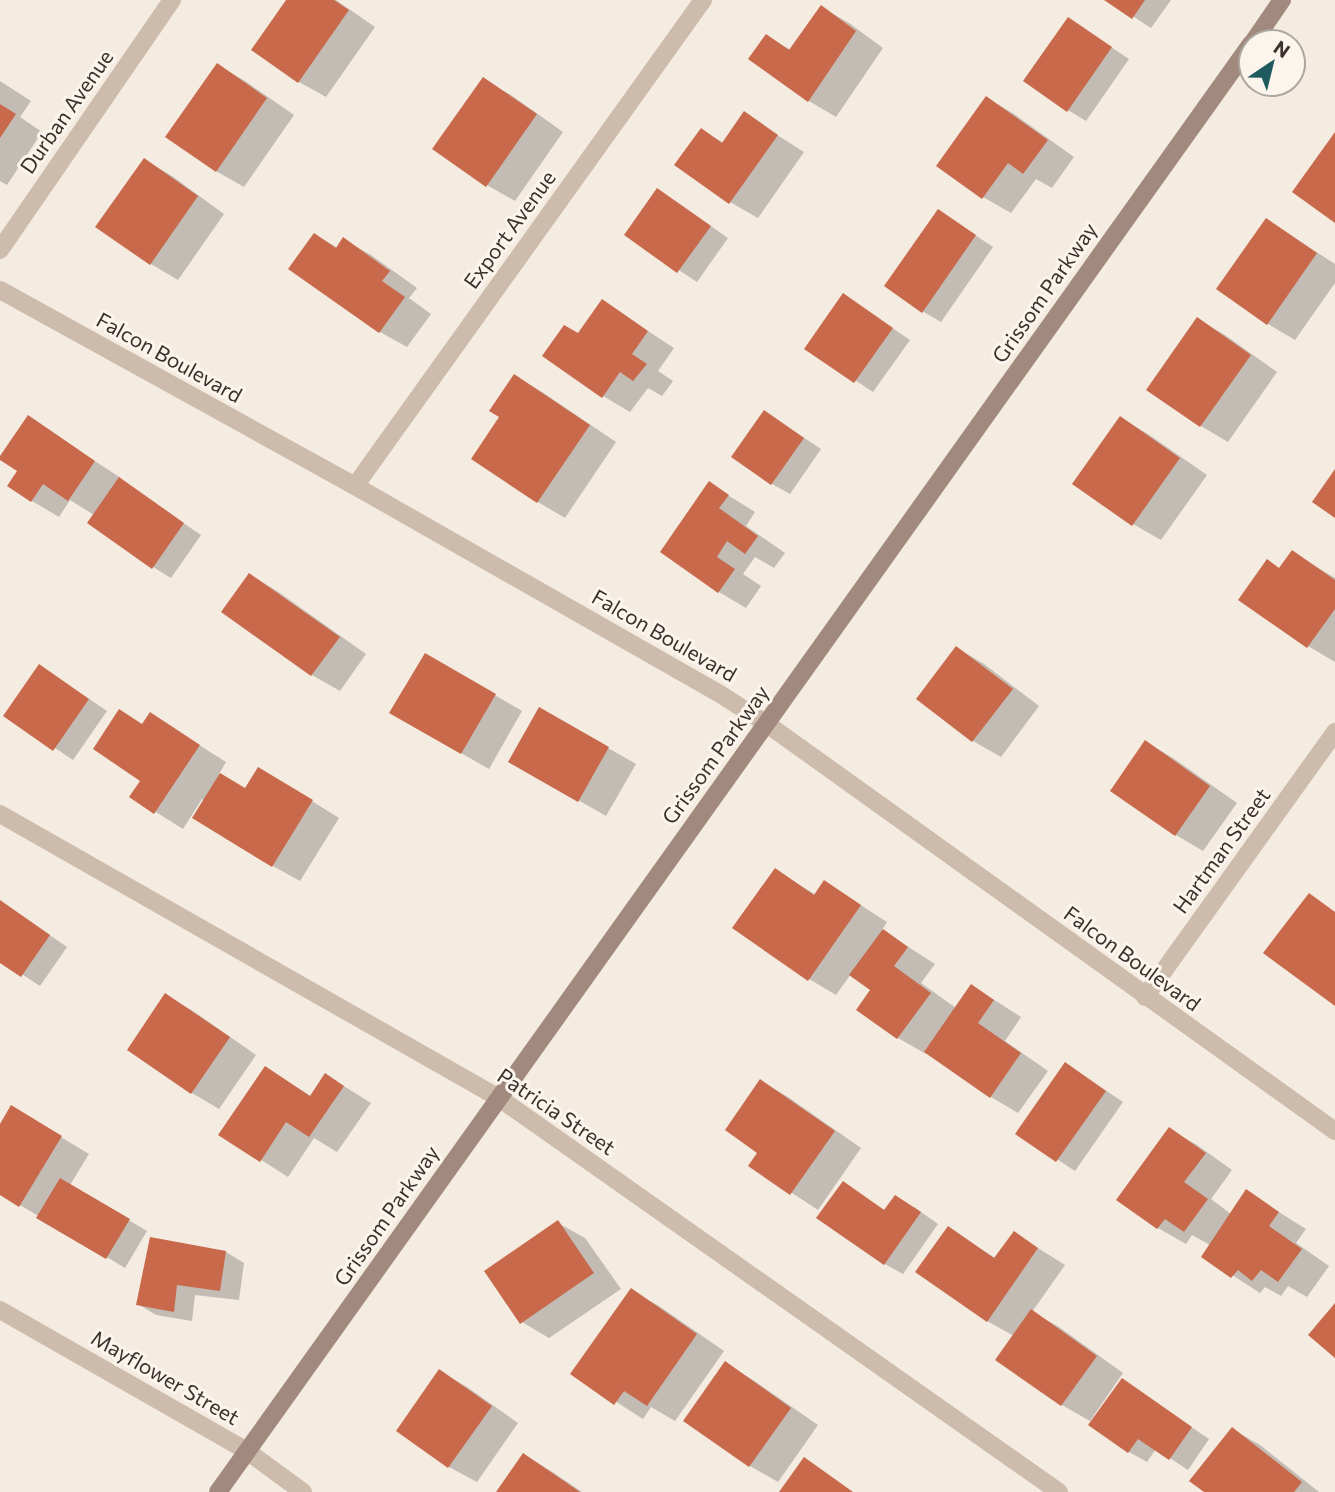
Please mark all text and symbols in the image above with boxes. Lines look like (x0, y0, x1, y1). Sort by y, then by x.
north arrow (1237, 28, 1307, 98)
text: N (1270, 35, 1294, 62)
street label: Durban Avenue (14, 45, 118, 178)
street label: Export Avenue (458, 165, 560, 293)
street label: Grissom Parkway (986, 217, 1101, 367)
street label: Falcon Boulevard (93, 306, 247, 407)
street label: Falcon Boulevard (588, 583, 741, 686)
street label: Grissom Parkway (656, 680, 774, 828)
street label: Hartman Street (1167, 783, 1275, 918)
street label: Falcon Boulevard (1060, 900, 1206, 1016)
street label: Patricia Street (493, 1062, 620, 1159)
street label: Grissom Parkway (328, 1140, 443, 1290)
street label: Mayflower Street (87, 1324, 244, 1429)

